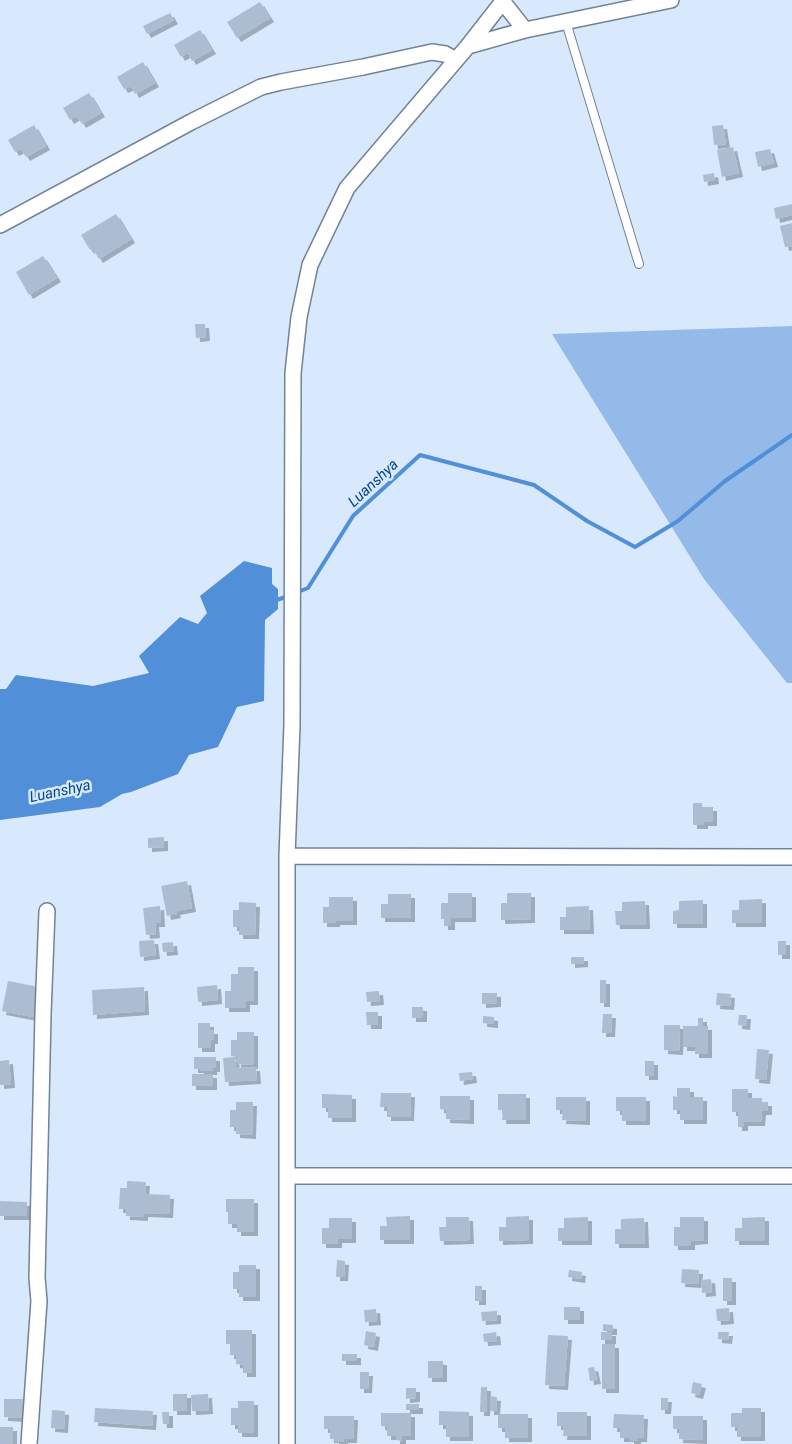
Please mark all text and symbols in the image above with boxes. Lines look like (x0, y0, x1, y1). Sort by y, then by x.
water label: Luanshya (344, 455, 402, 511)
water label: Luanshya (28, 776, 92, 806)

